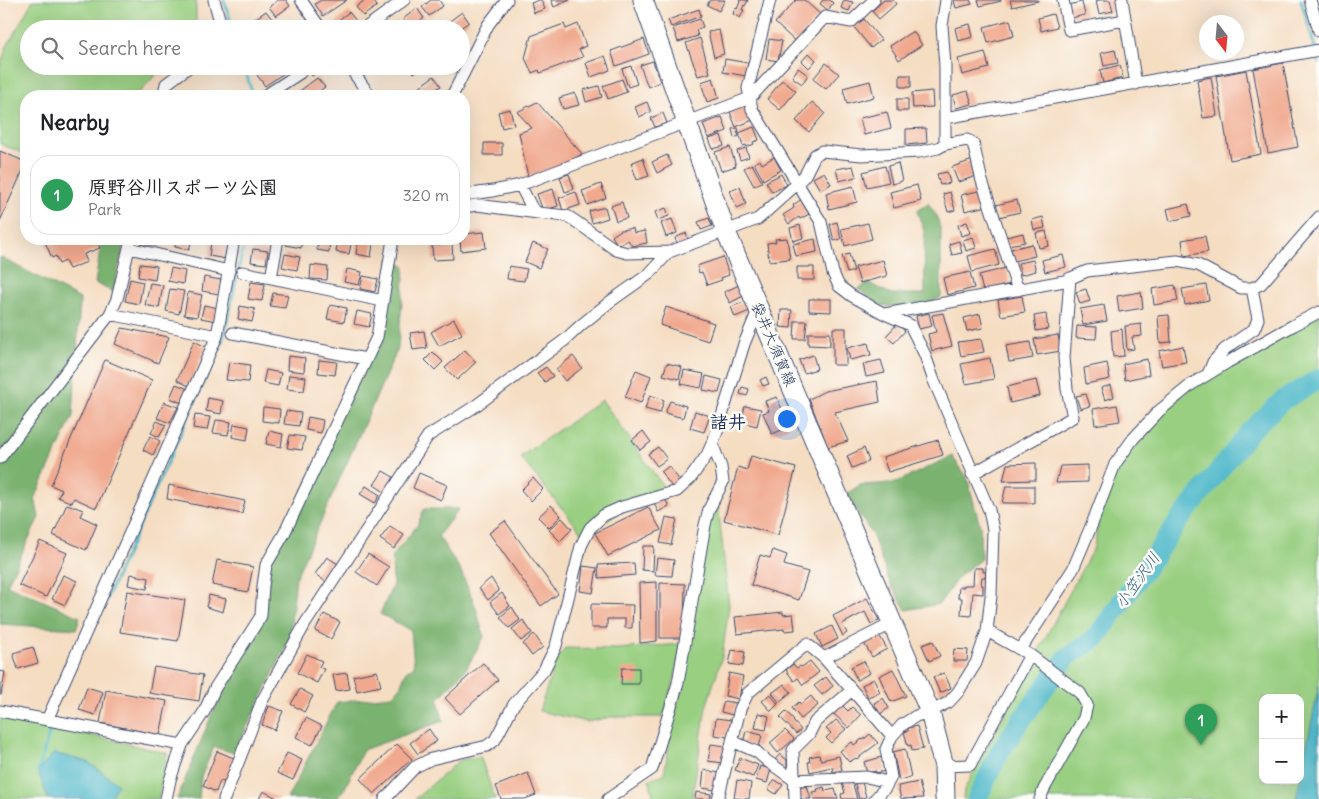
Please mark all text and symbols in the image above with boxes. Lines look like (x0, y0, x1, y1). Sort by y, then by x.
north arrow (1199, 15, 1244, 60)
search box (20, 20, 470, 75)
icon: search (38, 34, 66, 62)
text: Search here (78, 36, 181, 60)
text: Nearby (40, 109, 110, 136)
text: 原野谷川スポーツ公園 (88, 175, 278, 199)
text: 1 (54, 185, 60, 205)
text: 320 m (403, 185, 449, 205)
text: Park (88, 199, 121, 219)
street label: 袋井大須賀線 (748, 299, 800, 389)
your location (774, 406, 800, 432)
district label: 諸井 (710, 410, 746, 433)
water label: 小笠沢川 (1110, 548, 1164, 612)
map controls (1259, 694, 1304, 784)
button: + (1259, 694, 1304, 739)
pin: 1 (1185, 704, 1217, 745)
button: − (1259, 739, 1304, 784)

